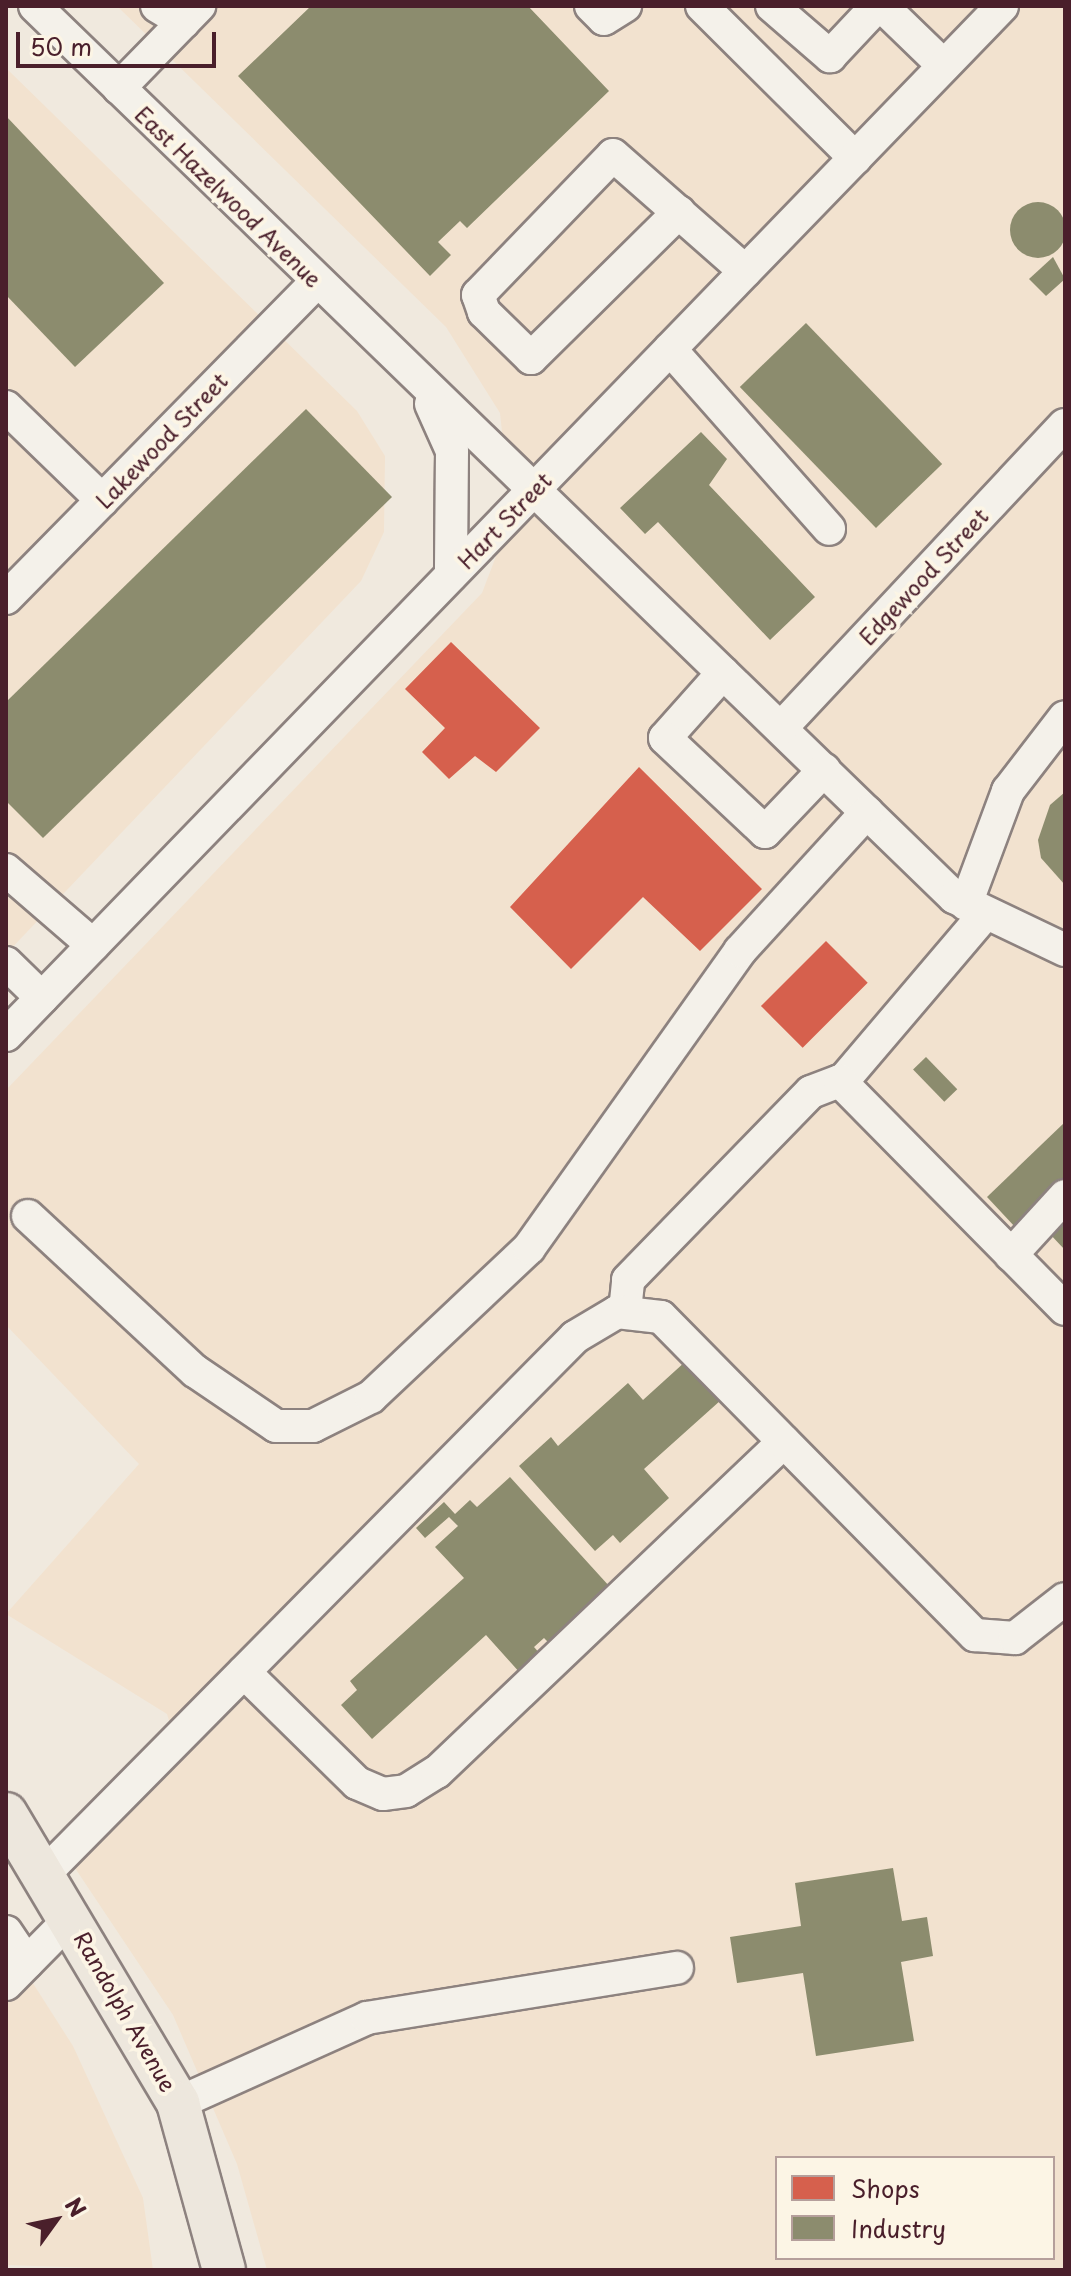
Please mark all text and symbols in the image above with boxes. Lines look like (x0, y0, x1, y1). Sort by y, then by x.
scale bar (20, 16, 220, 66)
text: 50 m (30, 28, 92, 64)
street label: East Hazelwood Avenue (130, 100, 328, 292)
street label: Lakewood Street (90, 367, 232, 513)
street label: Hart Street (452, 467, 556, 573)
street label: Edgewood Street (853, 502, 993, 650)
street label: Randolph Avenue (69, 1926, 183, 2096)
legend (775, 2156, 1055, 2260)
text: Shops (851, 2170, 920, 2206)
north arrow (16, 2180, 96, 2260)
text: N (58, 2190, 95, 2223)
text: Industry (851, 2210, 946, 2246)

